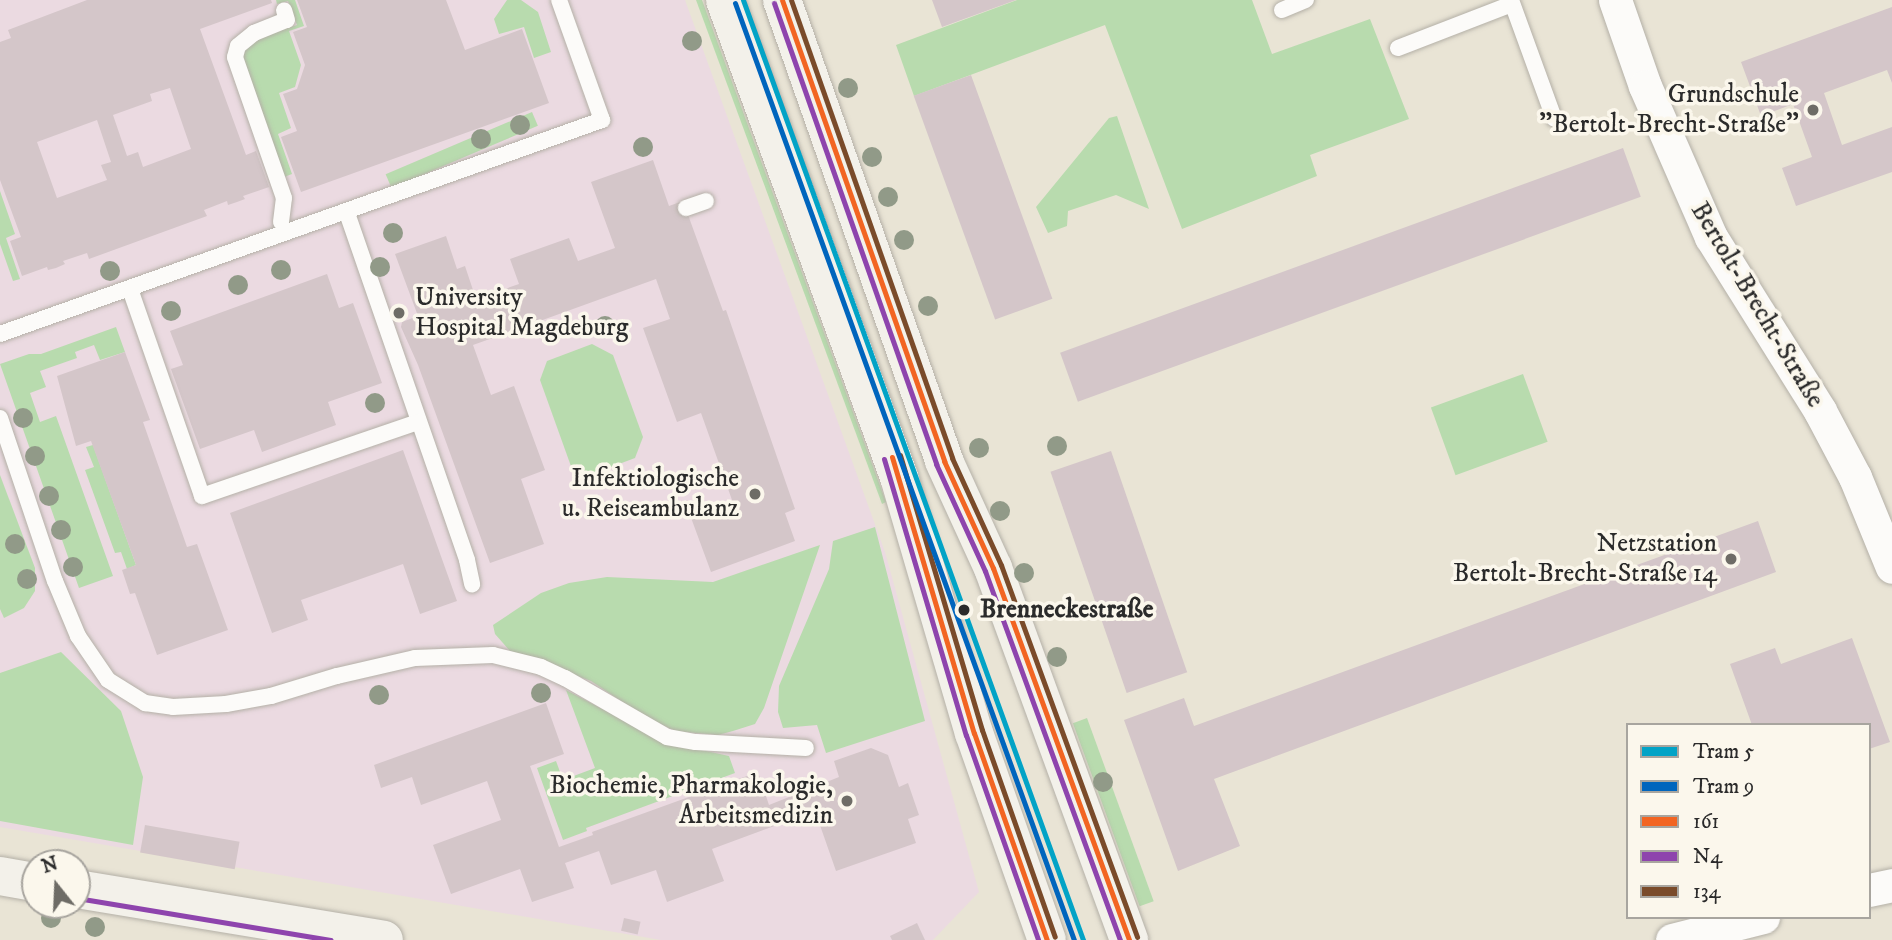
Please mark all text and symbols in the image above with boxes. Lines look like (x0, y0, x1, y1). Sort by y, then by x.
place label: Grundschule "Bertolt-Brecht-Straße" (1539, 79, 1799, 140)
marker: Grundschule "Bertolt-Brecht-Straße" (1805, 102, 1821, 118)
street label: Bertolt-Brecht-Straße (1683, 197, 1831, 413)
place label: University Hospital Magdeburg (415, 282, 628, 344)
marker: University Hospital Magdeburg (389, 303, 409, 323)
place label: Infektiologische u. Reiseambulanz (562, 463, 739, 524)
marker: Infektiologische u. Reiseambulanz (745, 484, 765, 504)
place label: Netzstation Bertolt-Brecht-Straße 14 (1453, 528, 1717, 590)
marker: Netzstation Bertolt-Brecht-Straße 14 (1723, 551, 1739, 567)
place label: Brenneckestraße (980, 594, 1153, 626)
marker: Brenneckestraße (954, 600, 974, 620)
legend (1626, 723, 1871, 919)
text: Tram 5 (1693, 739, 1754, 765)
place label: Biochemie, Pharmakologie, Arbeitsmedizin (550, 770, 833, 832)
text: Tram 9 (1693, 774, 1754, 800)
marker: Biochemie, Pharmakologie, Arbeitsmedizin (839, 793, 855, 809)
text: 161 (1693, 809, 1719, 835)
text: N4 (1693, 844, 1722, 870)
north arrow (21, 849, 91, 919)
text: N (39, 852, 61, 879)
text: 134 (1693, 879, 1721, 905)

